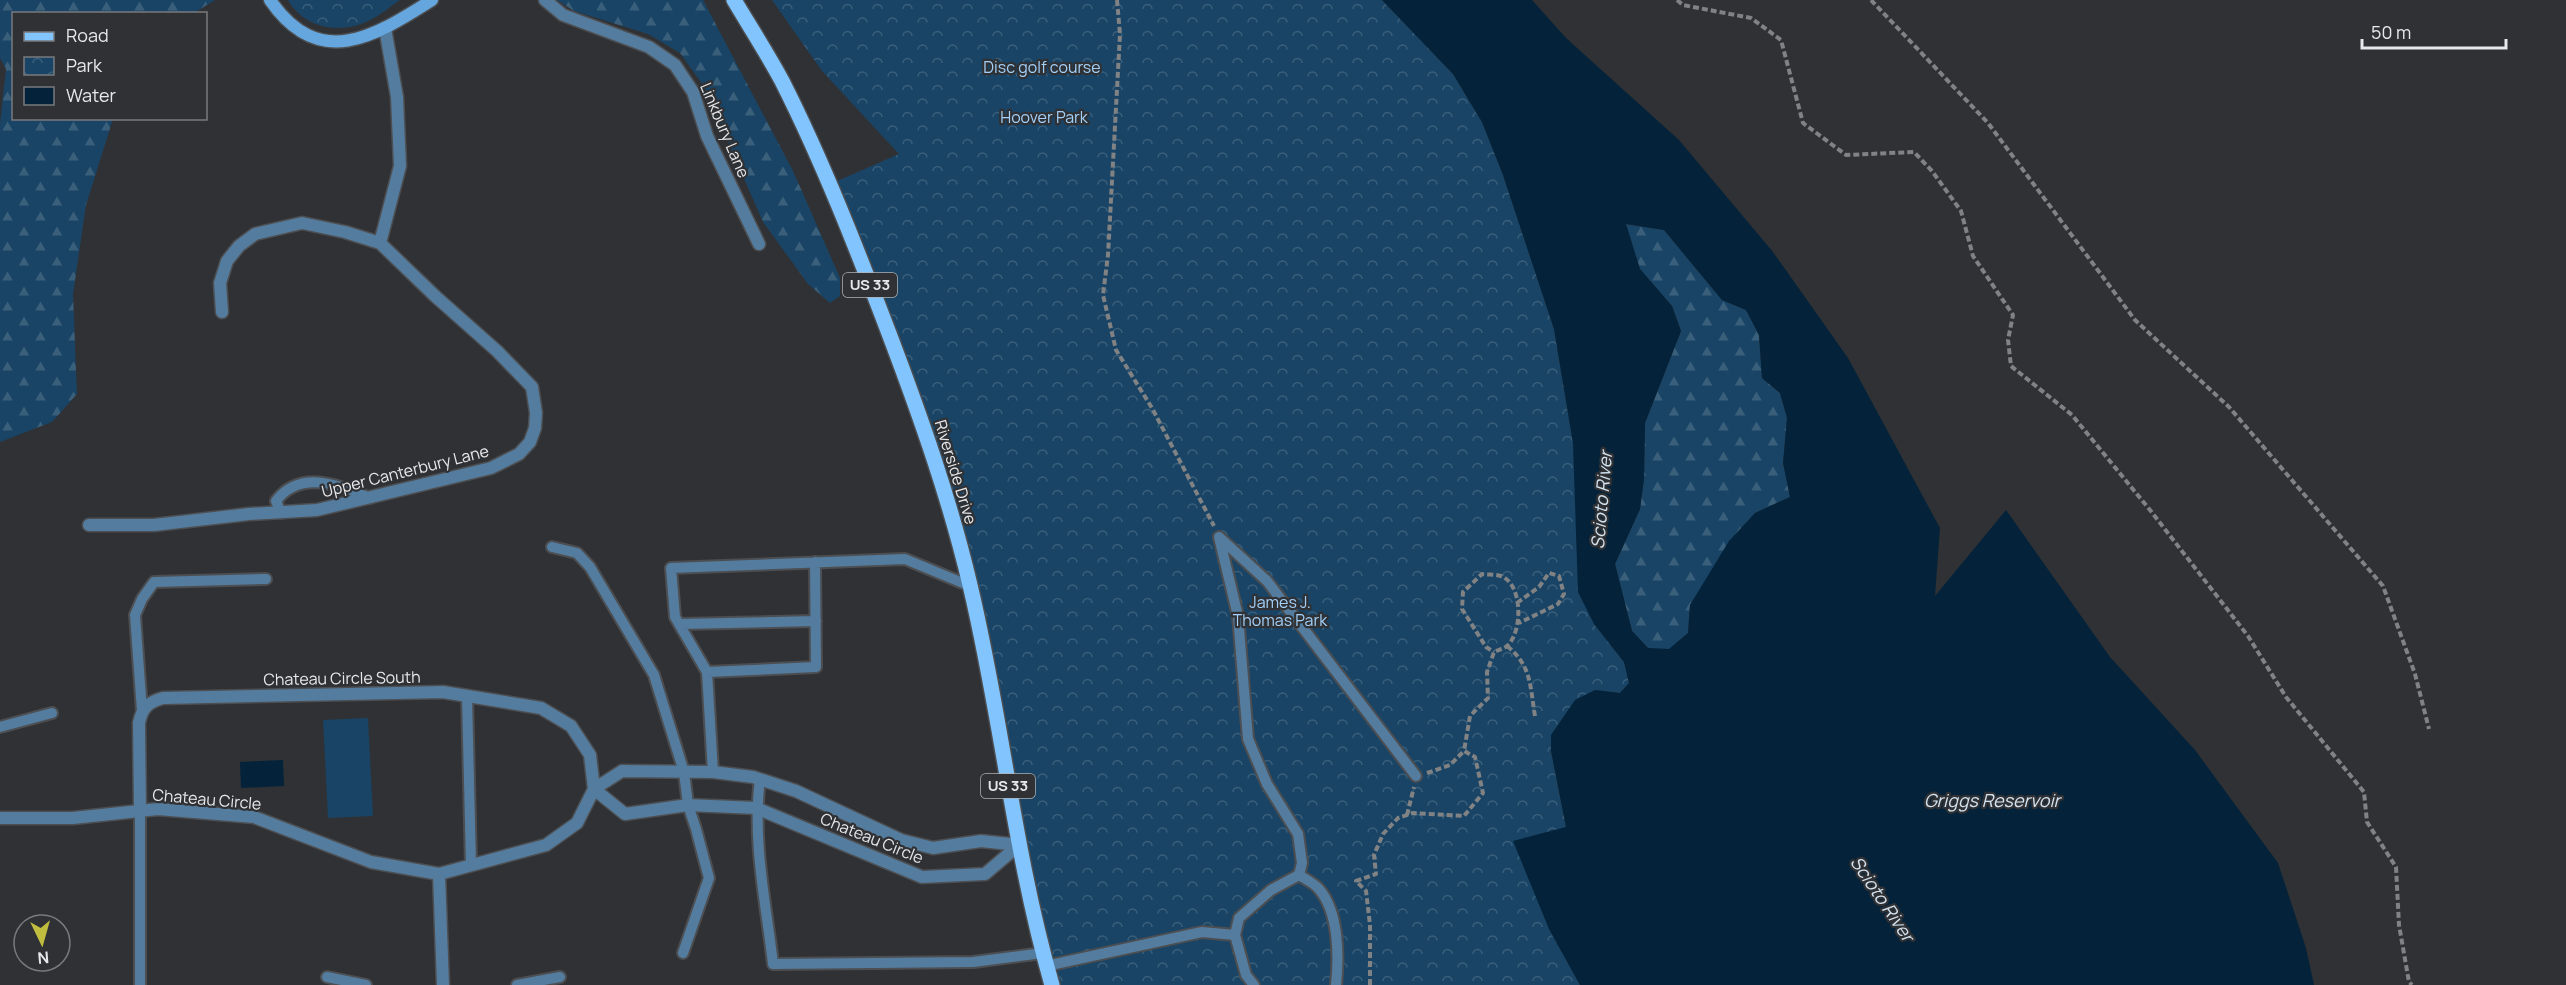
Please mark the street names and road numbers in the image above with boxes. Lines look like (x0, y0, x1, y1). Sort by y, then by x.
street label: Linkbury Lane (695, 79, 755, 181)
road number: US 33 (843, 273, 897, 297)
street label: Riverside Drive (930, 417, 982, 527)
street label: Upper Canterbury Lane (319, 440, 491, 502)
street label: Chateau Circle South (263, 666, 421, 690)
road number: US 33 (981, 774, 1035, 798)
street label: Chateau Circle (152, 783, 262, 815)
street label: Chateau Circle (817, 807, 927, 869)

